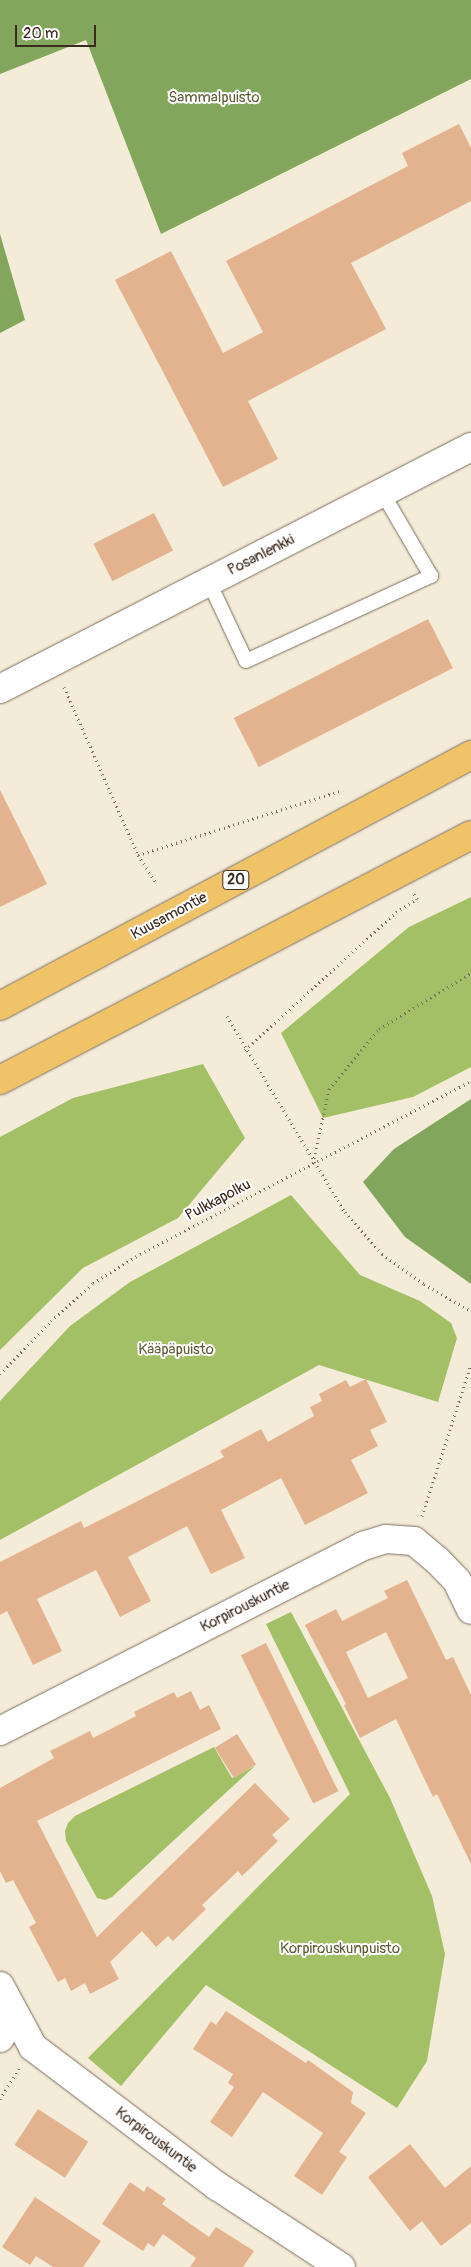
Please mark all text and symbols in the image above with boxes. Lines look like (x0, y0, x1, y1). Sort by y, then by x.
scale bar (18, 15, 99, 47)
text: 20 m (23, 24, 58, 43)
park label: Sammalpuisto (168, 89, 260, 107)
street label: Posanlenkki (225, 531, 297, 579)
road number: 20 (222, 868, 250, 892)
street label: Kuusamontie (128, 888, 210, 944)
street label: Pulkkapolku (182, 1175, 254, 1225)
park label: Kääpäpuisto (138, 1341, 214, 1359)
street label: Korpirouskuntie (197, 1576, 293, 1636)
park label: Korpirouskunpuisto (280, 1940, 400, 1958)
street label: Korpirouskuntie (112, 2103, 200, 2177)

